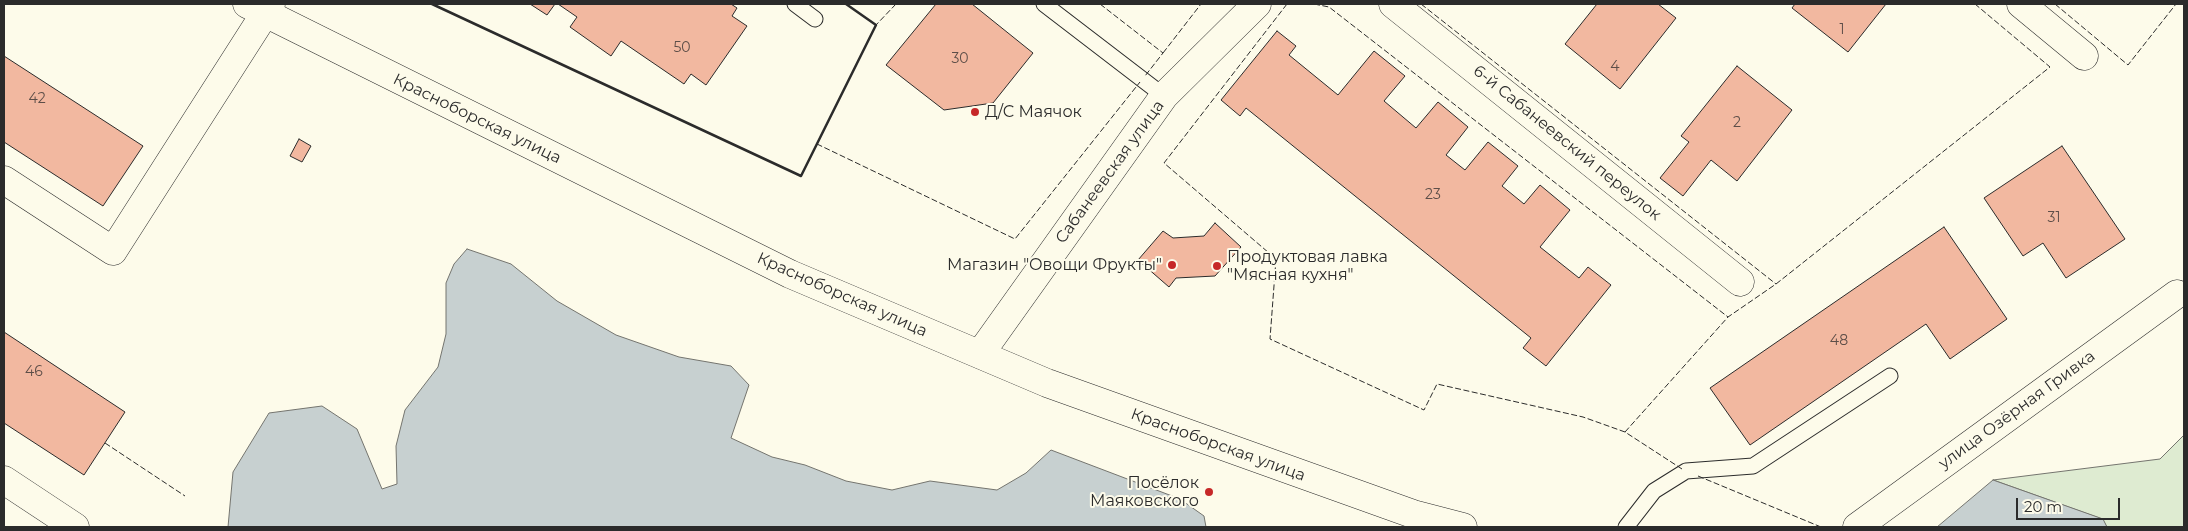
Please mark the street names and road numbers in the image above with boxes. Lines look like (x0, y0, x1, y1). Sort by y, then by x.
street label: 6-й Сабанеевский переулок (1469, 61, 1665, 225)
street label: Красноборская улица (390, 70, 564, 168)
street label: Сабанеевская улица (1052, 97, 1168, 247)
street label: Красноборская улица (754, 249, 930, 341)
street label: улица Озёрная Гривка (1935, 347, 2099, 473)
street label: Красноборская улица (1128, 404, 1308, 486)

